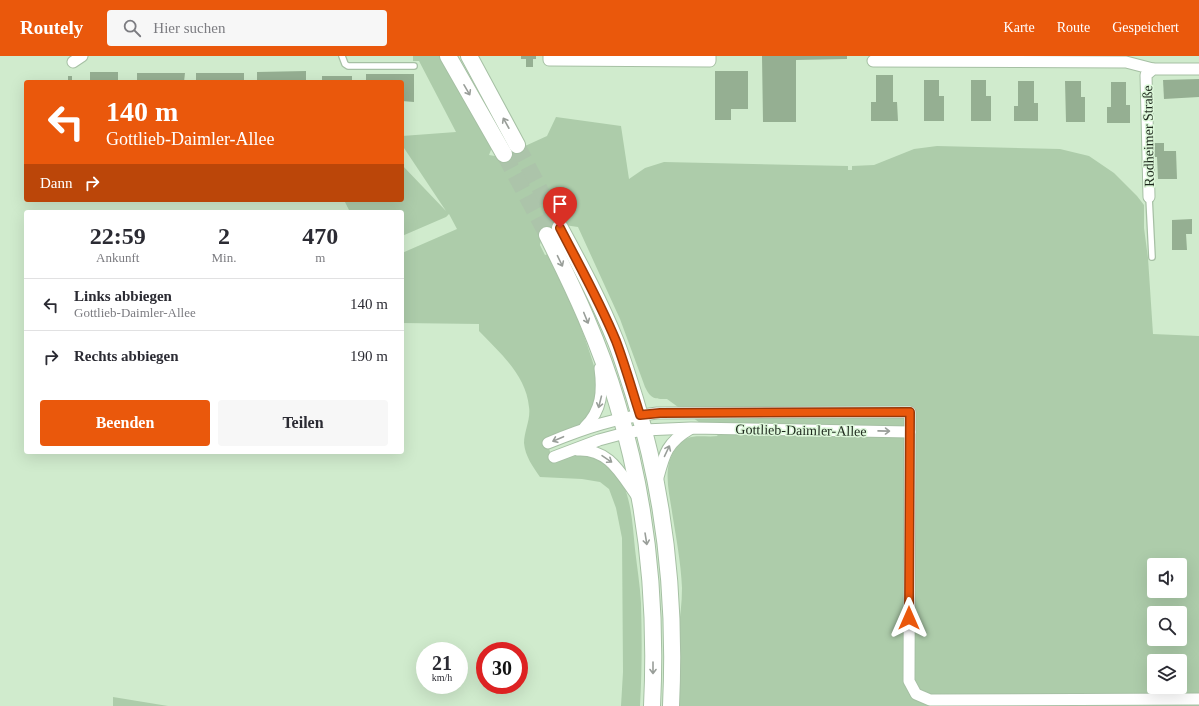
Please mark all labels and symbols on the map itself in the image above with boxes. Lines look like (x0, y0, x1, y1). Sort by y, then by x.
one-way arrow (464, 84, 472, 96)
street label: Rodheimer Straße (1140, 85, 1157, 187)
one-way arrow (501, 117, 509, 129)
pin (543, 187, 577, 228)
one-way arrow (557, 255, 564, 267)
one-way arrow (583, 312, 591, 324)
one-way arrow (595, 395, 603, 408)
street label: Gottlieb-Daimler-Allee (735, 422, 867, 439)
one-way arrow (877, 427, 890, 435)
one-way arrow (553, 436, 565, 443)
one-way arrow (664, 446, 671, 458)
one-way arrow (602, 455, 613, 463)
one-way arrow (642, 532, 650, 545)
position arrow (888, 597, 930, 639)
speed limit sign: 30 (476, 642, 528, 694)
one-way arrow (649, 661, 657, 674)

